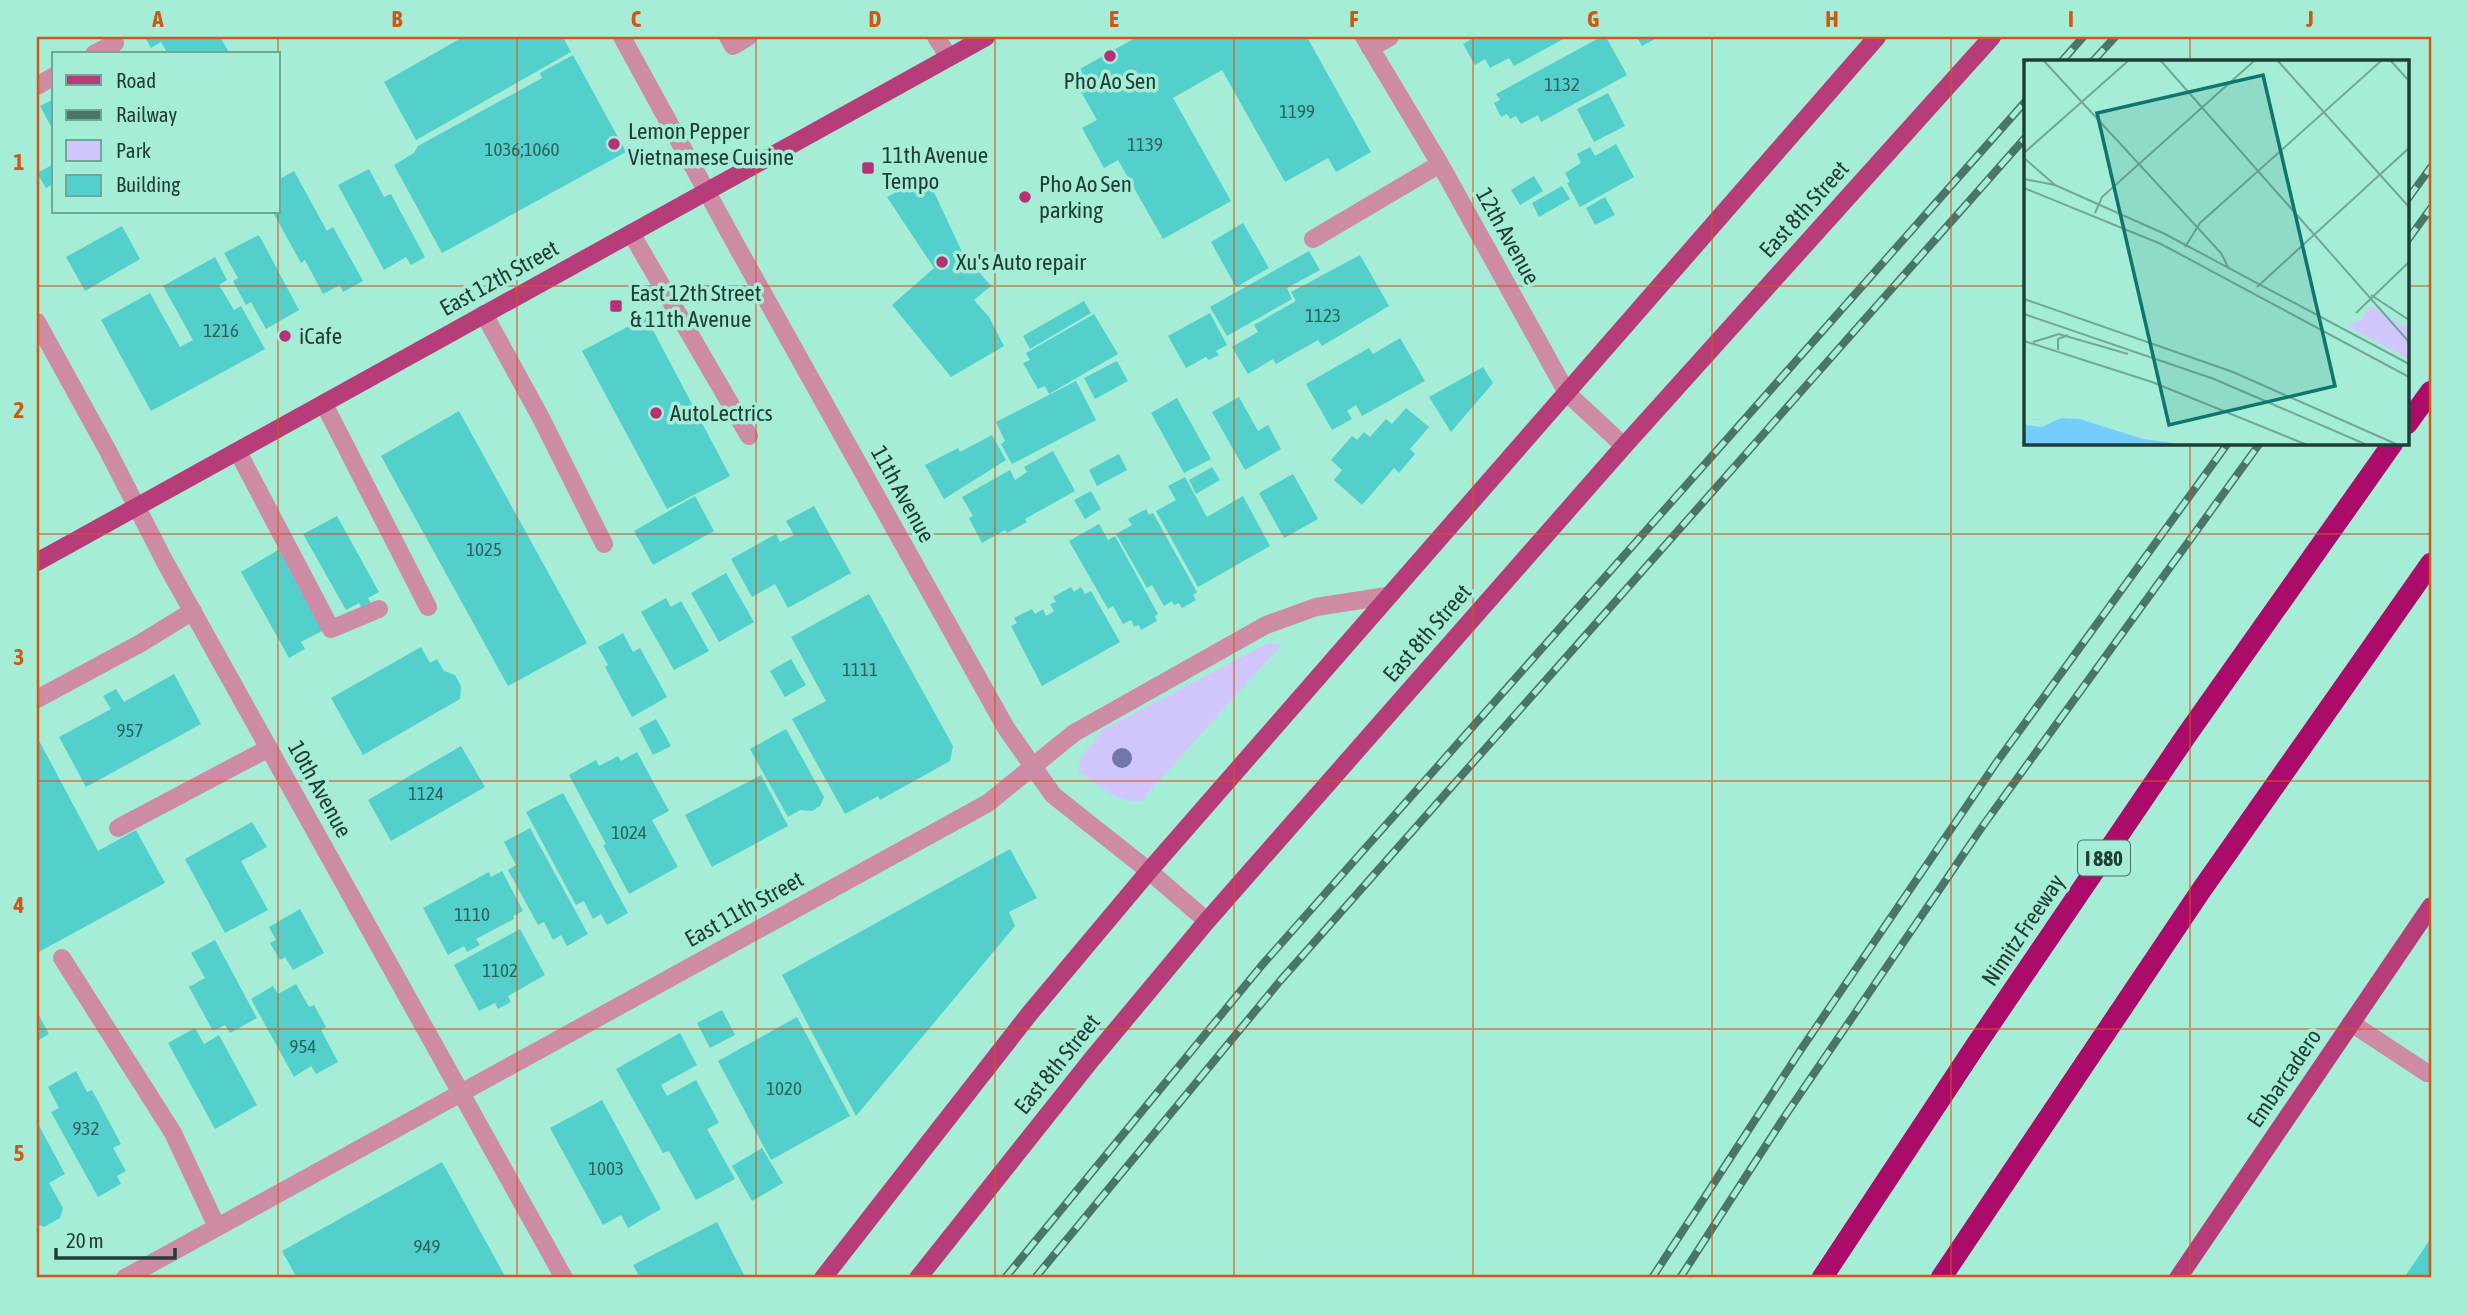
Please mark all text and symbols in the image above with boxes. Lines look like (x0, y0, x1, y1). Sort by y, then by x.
text: A (151, 6, 164, 32)
text: B (392, 6, 403, 32)
text: C (631, 6, 642, 32)
text: D (869, 6, 882, 32)
text: E (1109, 6, 1119, 32)
text: F (1349, 6, 1359, 32)
text: G (1587, 6, 1599, 32)
text: H (1825, 6, 1839, 32)
text: I (2068, 6, 2074, 32)
text: J (2305, 6, 2314, 32)
marker: Pho Ao Sen (1102, 48, 1118, 64)
legend (52, 52, 280, 214)
inset map (2024, 60, 2408, 444)
text: Road (116, 68, 156, 92)
place label: Pho Ao Sen (1064, 68, 1156, 94)
house number: 1132 (1544, 73, 1580, 95)
house number: 1199 (1279, 100, 1315, 122)
text: Railway (116, 102, 178, 126)
place label: Lemon Pepper Vietnamese Cuisine (628, 118, 794, 170)
house number: 1139 (1127, 133, 1163, 155)
marker: Lemon Pepper Vietnamese Cuisine (606, 136, 622, 152)
text: Park (116, 138, 151, 162)
house number: 1036;1060 (485, 138, 559, 160)
place label: 11th Avenue Tempo (882, 142, 988, 194)
text: 1 (14, 149, 25, 175)
street label: East 8th Street (1754, 155, 1854, 263)
marker: 11th Avenue Tempo (860, 160, 876, 176)
place label: Pho Ao Sen parking (1039, 171, 1132, 223)
text: Building (116, 172, 180, 196)
street label: 12th Avenue (1471, 183, 1545, 289)
marker: Pho Ao Sen parking (1017, 189, 1033, 205)
street label: East 12th Street (435, 235, 563, 321)
place label: Xu's Auto repair (956, 249, 1087, 275)
marker: Xu's Auto repair (934, 254, 950, 270)
place label: East 12th Street & 11th Avenue (630, 280, 761, 332)
marker: East 12th Street & 11th Avenue (608, 298, 624, 314)
house number: 1123 (1305, 304, 1341, 326)
house number: 1216 (203, 319, 239, 341)
place label: iCafe (299, 323, 342, 349)
marker: iCafe (277, 328, 293, 344)
text: 2 (14, 397, 24, 423)
place label: AutoLectrics (670, 400, 773, 426)
marker: AutoLectrics (648, 405, 664, 421)
street label: 11th Avenue (866, 441, 940, 547)
house number: 1025 (466, 538, 502, 560)
street label: East 8th Street (1378, 579, 1476, 687)
text: 3 (14, 644, 24, 670)
house number: 1111 (842, 658, 878, 680)
house number: 957 (117, 719, 143, 741)
street label: 10th Avenue (283, 736, 357, 842)
house number: 1124 (408, 782, 444, 804)
house number: 1024 (611, 821, 647, 843)
road number: I 880 (2078, 840, 2130, 876)
street label: East 11th Street (680, 866, 808, 952)
street label: Nimitz Freeway (1976, 869, 2070, 991)
text: 4 (13, 892, 25, 918)
house number: 1110 (454, 903, 490, 925)
house number: 1102 (482, 959, 518, 981)
street label: East 8th Street (1009, 1009, 1105, 1119)
street label: Embarcadero (2242, 1024, 2326, 1132)
house number: 954 (290, 1035, 316, 1057)
house number: 1020 (766, 1077, 802, 1099)
house number: 932 (73, 1117, 99, 1139)
text: 5 (14, 1140, 25, 1166)
house number: 1003 (588, 1157, 624, 1179)
scale bar (56, 1217, 175, 1261)
text: 20 m (66, 1228, 104, 1252)
house number: 949 (414, 1235, 440, 1257)

